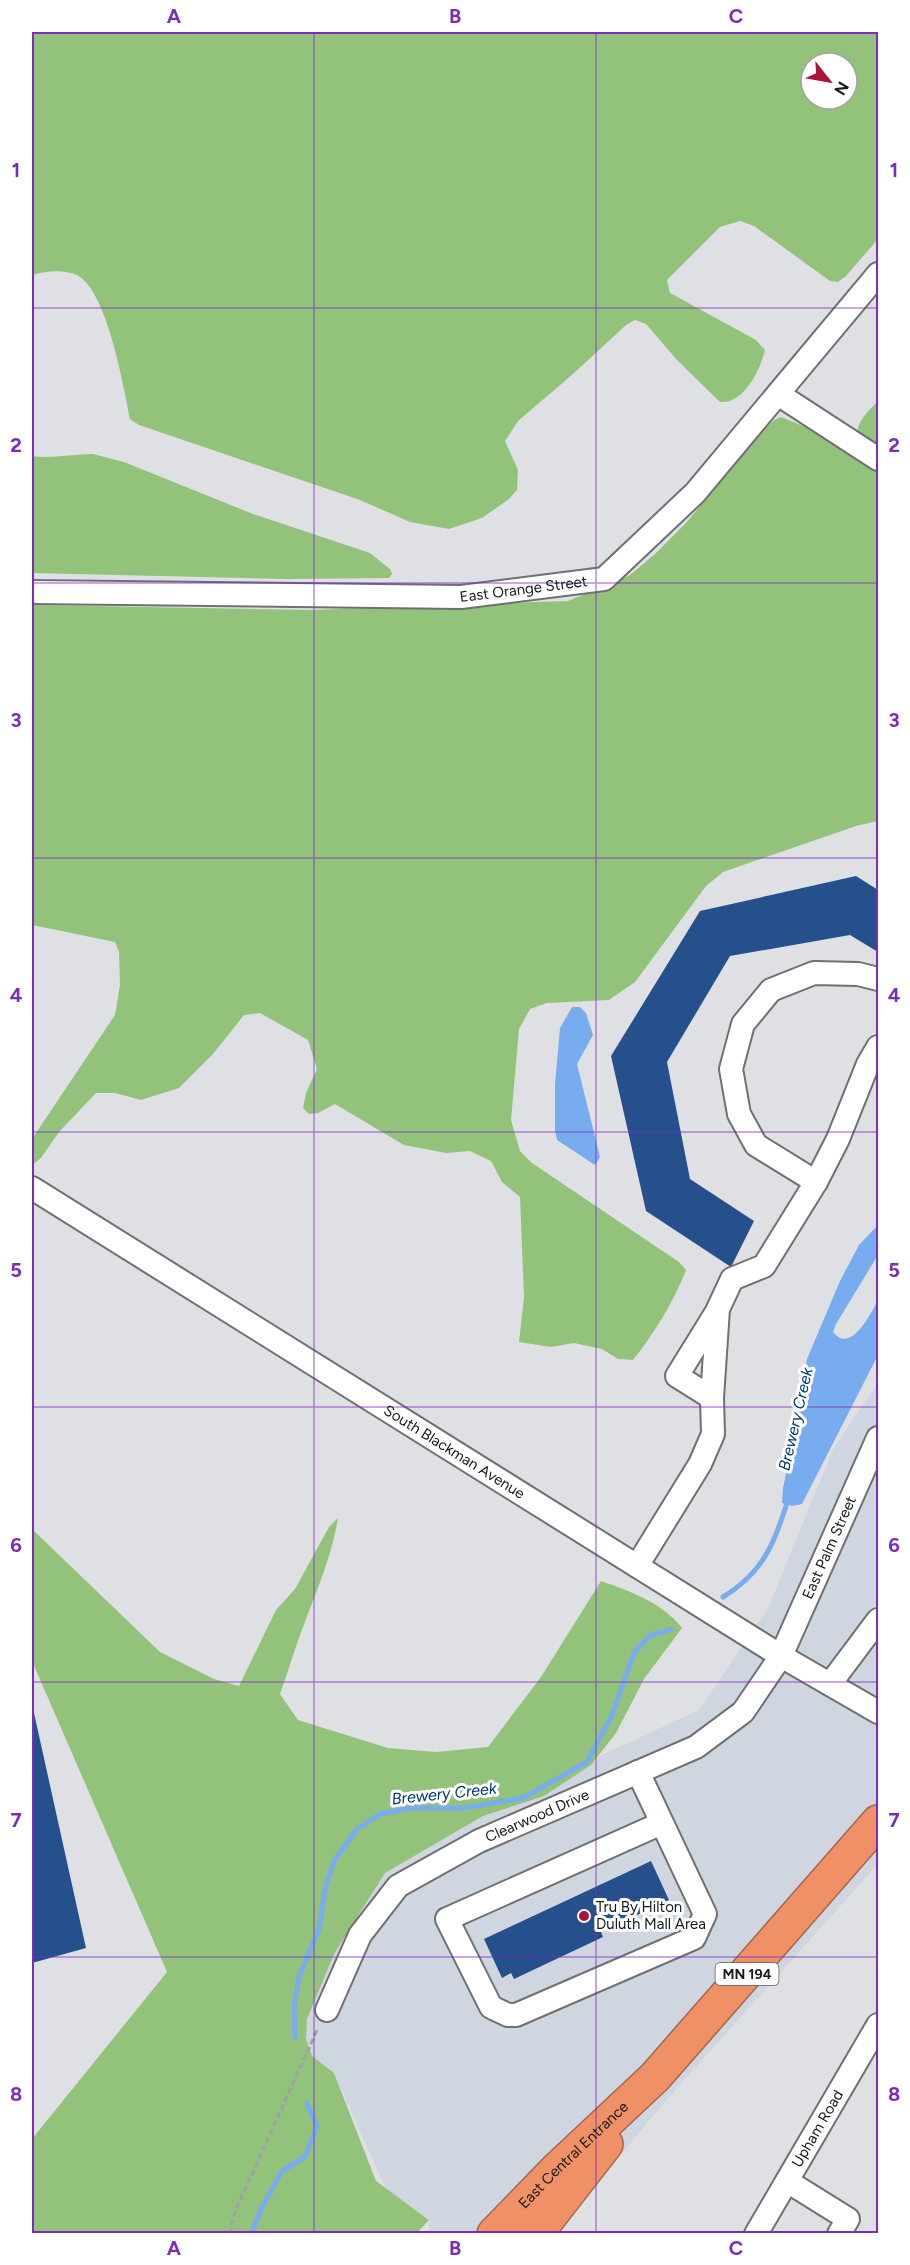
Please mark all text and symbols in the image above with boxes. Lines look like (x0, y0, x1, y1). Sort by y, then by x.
text: A (167, 4, 182, 28)
text: B (449, 4, 461, 28)
text: C (729, 4, 743, 28)
north arrow (799, 51, 859, 111)
text: N (830, 78, 853, 99)
text: 1 (12, 158, 20, 182)
text: 1 (890, 158, 898, 182)
text: 2 (10, 433, 22, 457)
text: 2 (888, 433, 900, 457)
street label: East Orange Street (459, 572, 589, 606)
text: 3 (10, 708, 22, 732)
text: 3 (888, 708, 900, 732)
text: 4 (10, 983, 23, 1007)
text: 4 (888, 983, 901, 1007)
text: 5 (10, 1258, 22, 1282)
text: 5 (888, 1258, 900, 1282)
water label: Brewery Creek (774, 1365, 817, 1472)
street label: South Blackman Avenue (380, 1401, 528, 1503)
street label: East Palm Street (798, 1493, 860, 1602)
text: 6 (10, 1533, 22, 1557)
text: 6 (888, 1533, 900, 1557)
water label: Brewery Creek (391, 1778, 499, 1808)
street label: Clearwood Drive (483, 1785, 592, 1846)
text: 7 (10, 1808, 22, 1832)
text: 7 (888, 1808, 900, 1832)
place label: Tru By Hilton Duluth Mall Area (596, 1898, 706, 1933)
marker: Tru By Hilton Duluth Mall Area (577, 1909, 591, 1923)
road number: MN 194 (716, 1963, 778, 1985)
text: 8 (10, 2082, 22, 2106)
text: 8 (888, 2082, 900, 2106)
street label: Upham Road (788, 2087, 847, 2171)
street label: East Central Entrance (515, 2098, 632, 2212)
text: A (167, 2236, 182, 2260)
text: B (449, 2236, 461, 2260)
text: C (729, 2236, 743, 2260)

